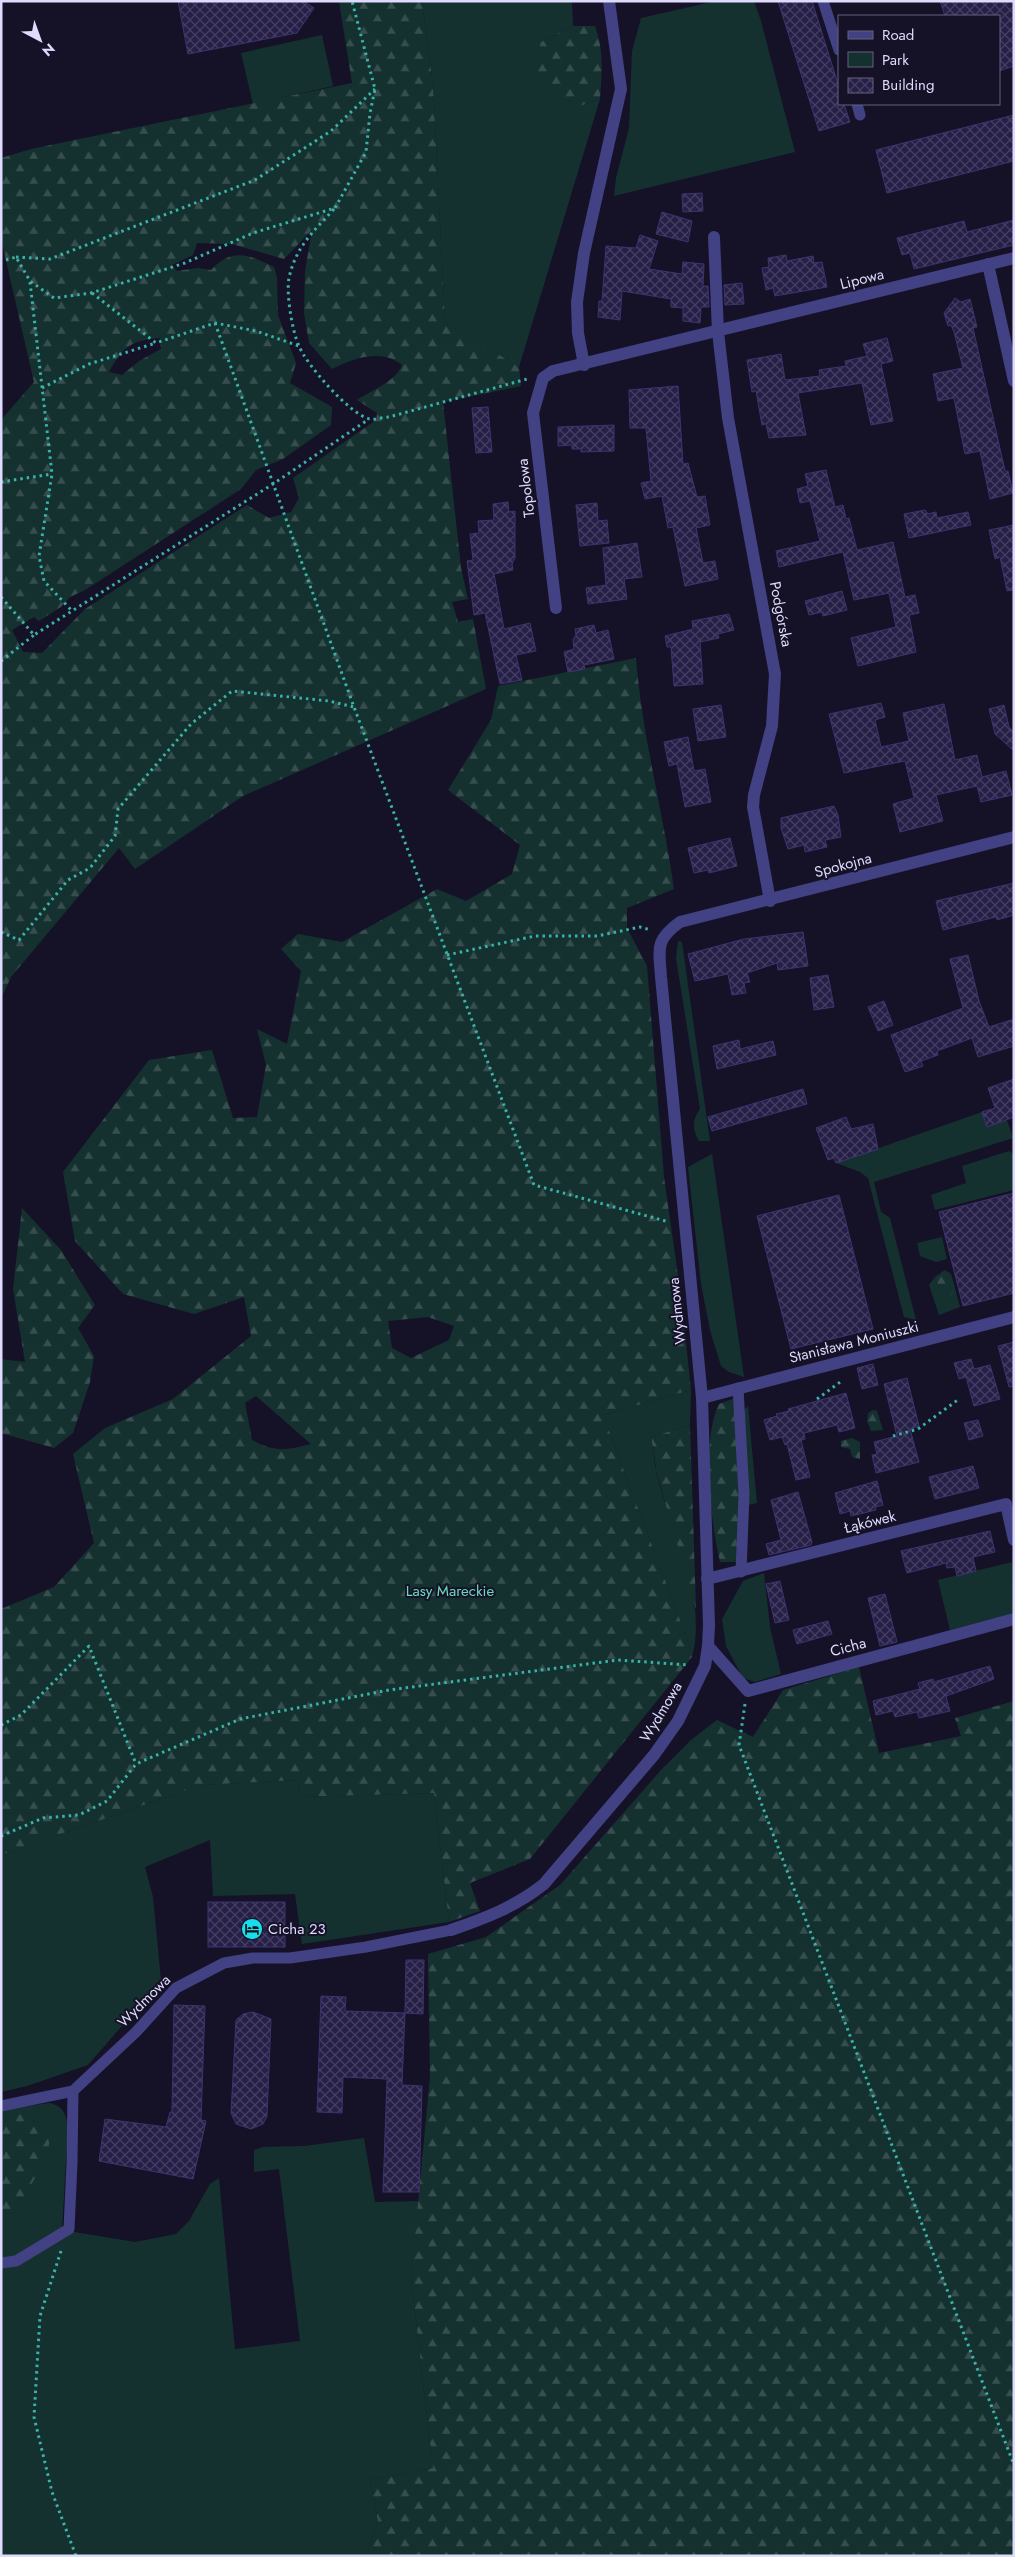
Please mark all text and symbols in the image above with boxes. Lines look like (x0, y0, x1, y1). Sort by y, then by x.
north arrow (15, 15, 65, 65)
legend (838, 15, 1000, 105)
text: Road (882, 24, 914, 46)
text: N (38, 39, 59, 61)
text: Park (882, 49, 909, 71)
text: Building (882, 74, 934, 96)
street label: Lipowa (838, 263, 886, 295)
street label: Topolowa (511, 457, 541, 519)
street label: Podgórska (764, 579, 798, 649)
street label: Spokojna (812, 847, 874, 883)
street label: Wydmowa (663, 1276, 691, 1346)
street label: Stanisława Moniuszki (787, 1315, 921, 1369)
street label: Łąkówek (841, 1505, 899, 1539)
park label: Lasy Mareckie (406, 1580, 494, 1602)
street label: Cicha (828, 1632, 868, 1662)
street label: Wydmowa (634, 1678, 688, 1746)
hotel icon: Cicha 23 (240, 1917, 264, 1941)
place label: Cicha 23 (268, 1918, 326, 1940)
street label: Wydmowa (113, 1970, 175, 2032)

